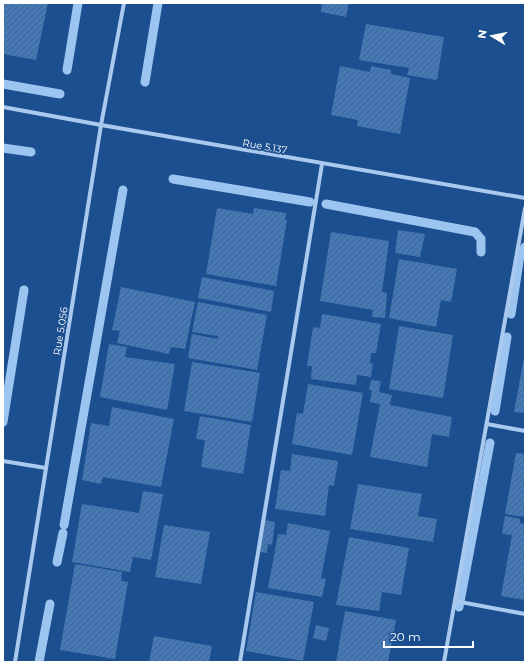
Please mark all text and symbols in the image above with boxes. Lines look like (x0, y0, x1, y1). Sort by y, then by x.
north arrow (472, 16, 512, 56)
text: N (474, 29, 490, 40)
street label: Rue 5.137 (241, 136, 288, 157)
street label: Rue 5.056 (50, 306, 71, 356)
scale bar (384, 623, 473, 649)
text: 20 m (390, 629, 421, 644)

